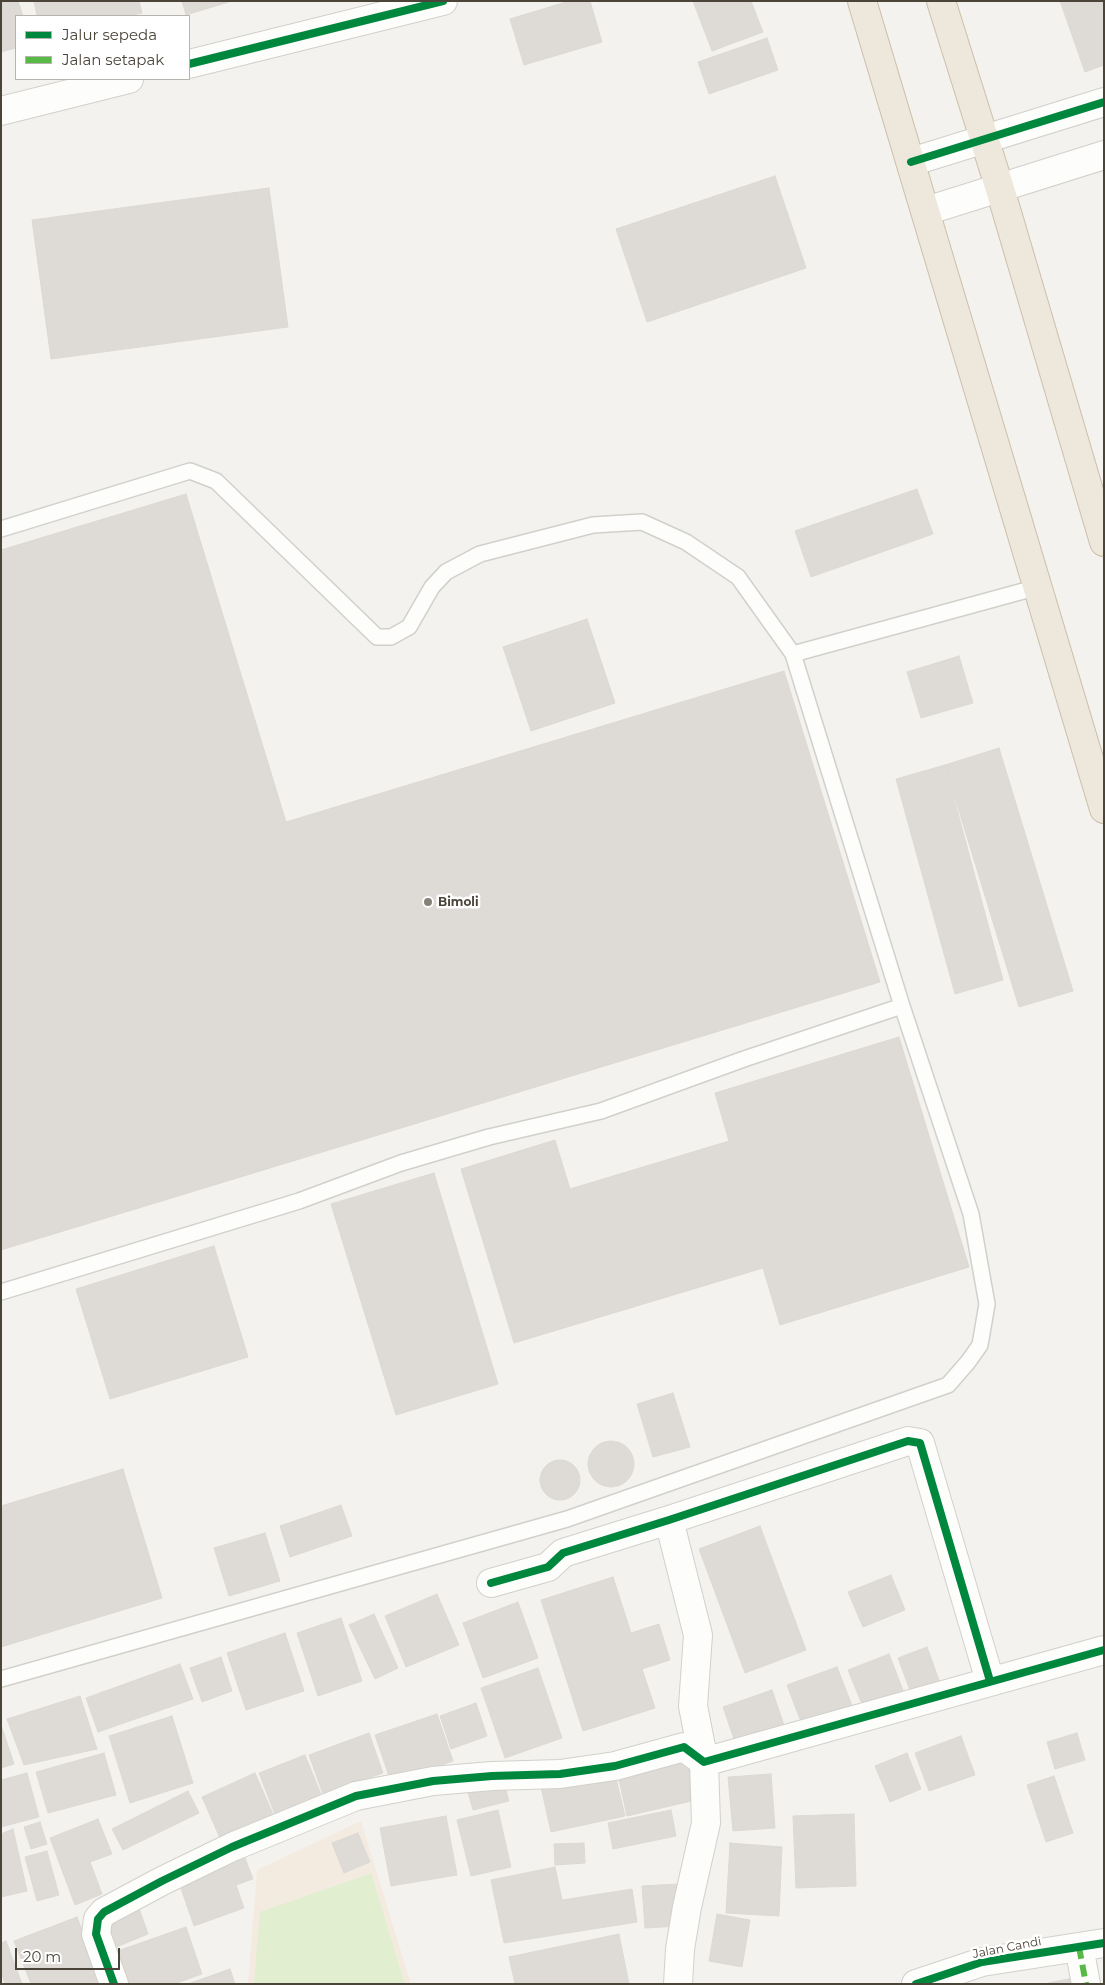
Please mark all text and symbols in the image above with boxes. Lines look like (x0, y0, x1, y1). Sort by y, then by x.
legend (15, 15, 190, 80)
text: Jalur sepeda (62, 25, 157, 44)
text: Jalan setapak (62, 50, 164, 69)
place label: Bimoli (438, 895, 479, 909)
marker: Bimoli (422, 896, 434, 908)
street label: Jalan Candi (971, 1934, 1043, 1962)
scale bar (18, 1938, 122, 1970)
text: 20 m (23, 1947, 61, 1966)

